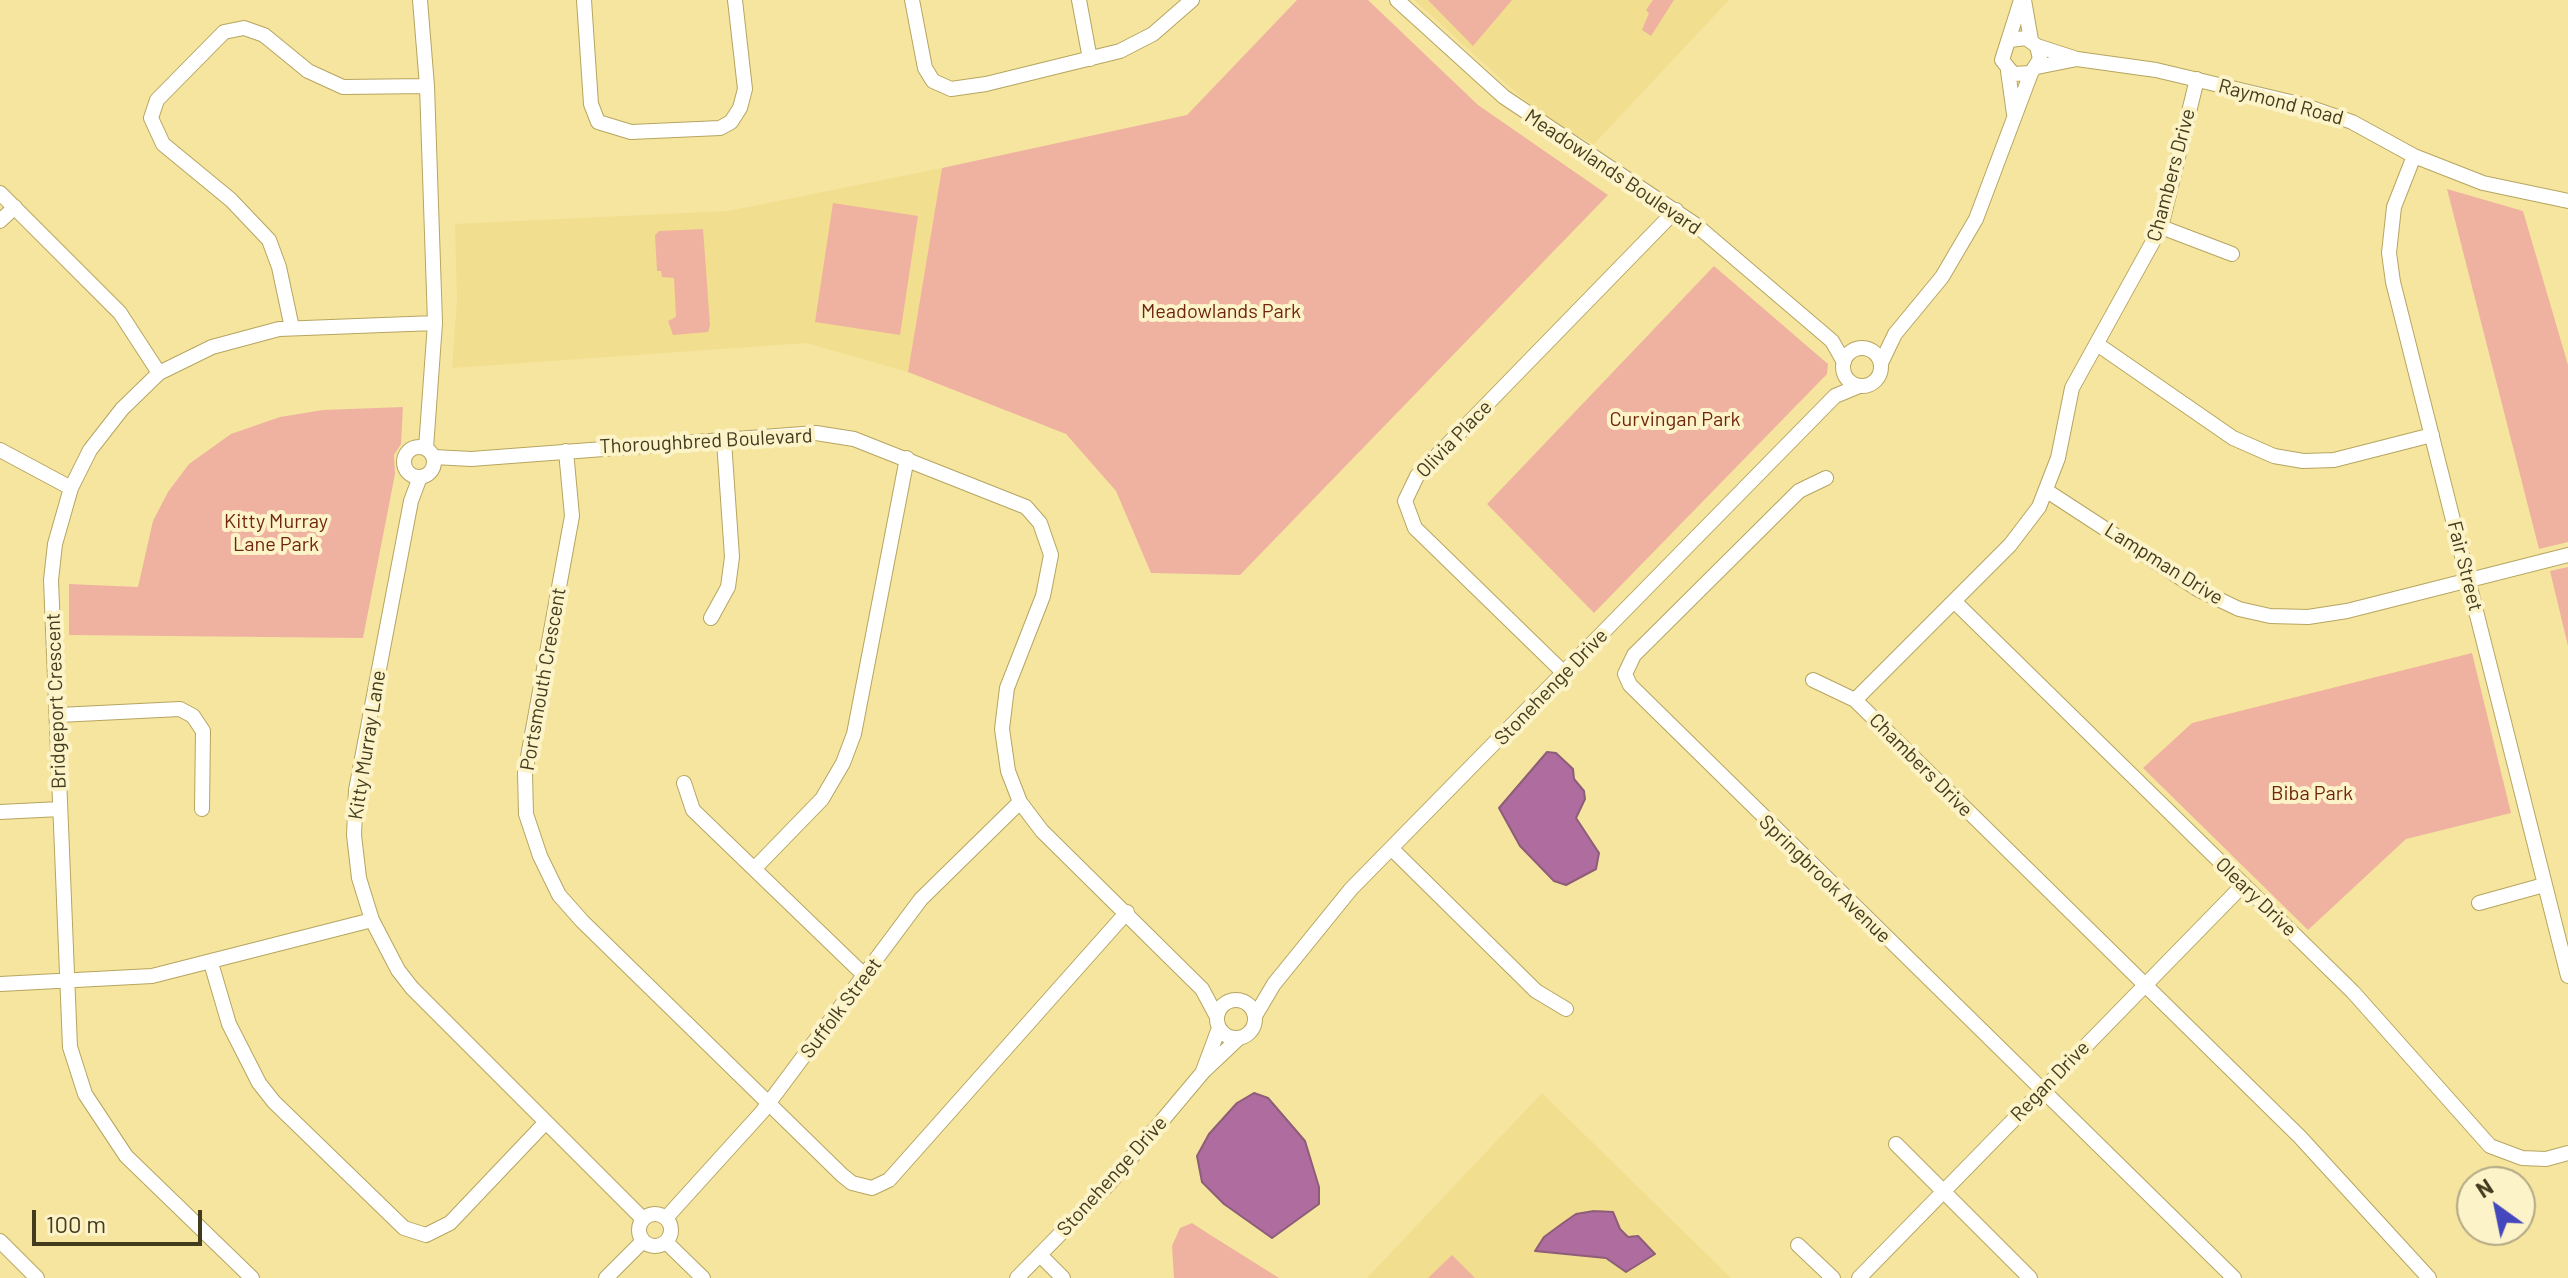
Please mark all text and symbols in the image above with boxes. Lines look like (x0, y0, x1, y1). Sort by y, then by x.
street label: Raymond Road (2216, 74, 2346, 130)
street label: Meadowlands Boulevard (1520, 104, 1706, 240)
street label: Chambers Drive (2142, 106, 2200, 244)
park label: Meadowlands Park (1141, 299, 1301, 323)
street label: Olivia Place (1411, 395, 1497, 483)
park label: Curvingan Park (1609, 407, 1741, 431)
street label: Thoroughbred Boulevard (599, 423, 813, 459)
park label: Kitty Murray Lane Park (224, 509, 328, 556)
street label: Lampman Drive (2100, 518, 2228, 610)
street label: Fair Street (2442, 519, 2488, 613)
street label: Portsmouth Crescent (515, 586, 571, 772)
street label: Bridgeport Crescent (41, 612, 71, 790)
street label: Stonehenge Drive (1489, 624, 1613, 750)
street label: Kitty Murray Lane (343, 669, 391, 821)
street label: Chambers Drive (1864, 708, 1978, 822)
park label: Biba Park (2271, 781, 2353, 805)
street label: Springbrook Avenue (1754, 810, 1896, 948)
street label: Oleary Drive (2210, 852, 2302, 942)
street label: Suffolk Street (795, 953, 887, 1063)
street label: Regan Drive (2006, 1036, 2094, 1126)
street label: Stonehenge Drive (1052, 1111, 1172, 1241)
north arrow (2456, 1166, 2536, 1246)
text: N (2471, 1173, 2497, 1202)
scale bar (36, 1194, 206, 1244)
text: 100 m (46, 1209, 106, 1238)

